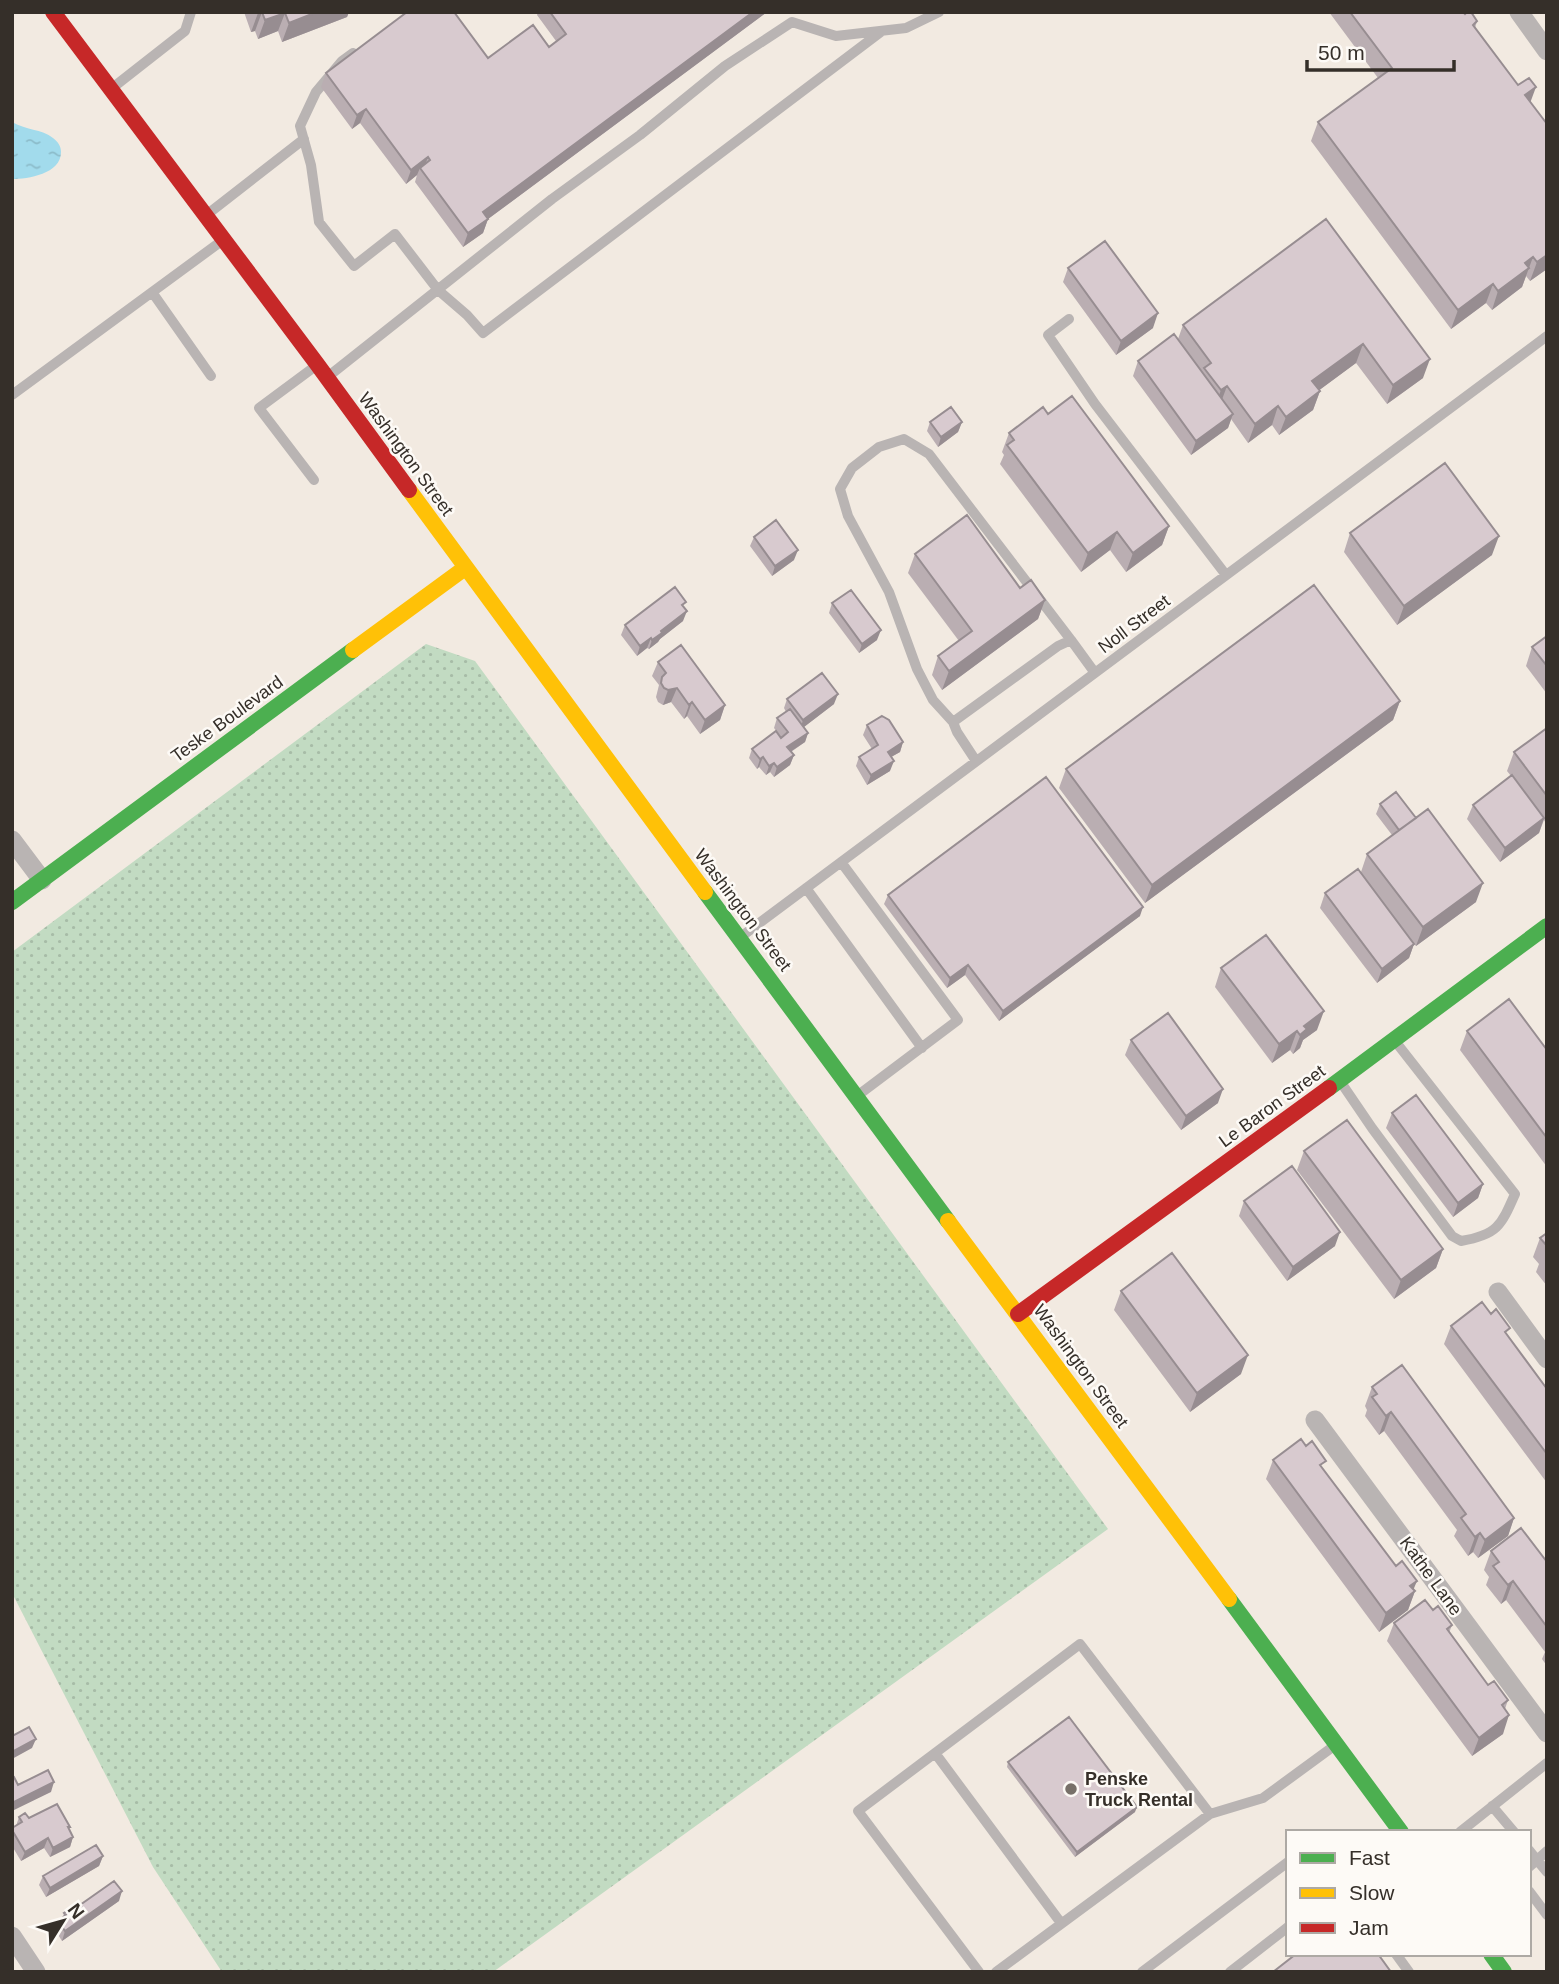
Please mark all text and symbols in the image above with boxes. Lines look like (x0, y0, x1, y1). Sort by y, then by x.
scale bar (1307, 28, 1454, 72)
text: 50 m (1318, 41, 1365, 64)
street label: Washington Street (355, 388, 457, 520)
street label: Noll Street (1094, 591, 1174, 657)
street label: Teske Boulevard (167, 672, 287, 766)
street label: Washington Street (691, 845, 795, 975)
street label: Le Baron Street (1215, 1061, 1329, 1151)
street label: Washington Street (1030, 1300, 1132, 1432)
street label: Kathe Lane (1396, 1533, 1466, 1619)
place label: Penske Truck Rental (1085, 1769, 1193, 1810)
marker: Penske Truck Rental (1063, 1781, 1079, 1797)
legend (1286, 1830, 1531, 1956)
text: Fast (1349, 1846, 1390, 1869)
text: Slow (1349, 1881, 1395, 1904)
north arrow (28, 1886, 98, 1956)
text: N (64, 1899, 89, 1923)
text: Jam (1349, 1916, 1389, 1939)

